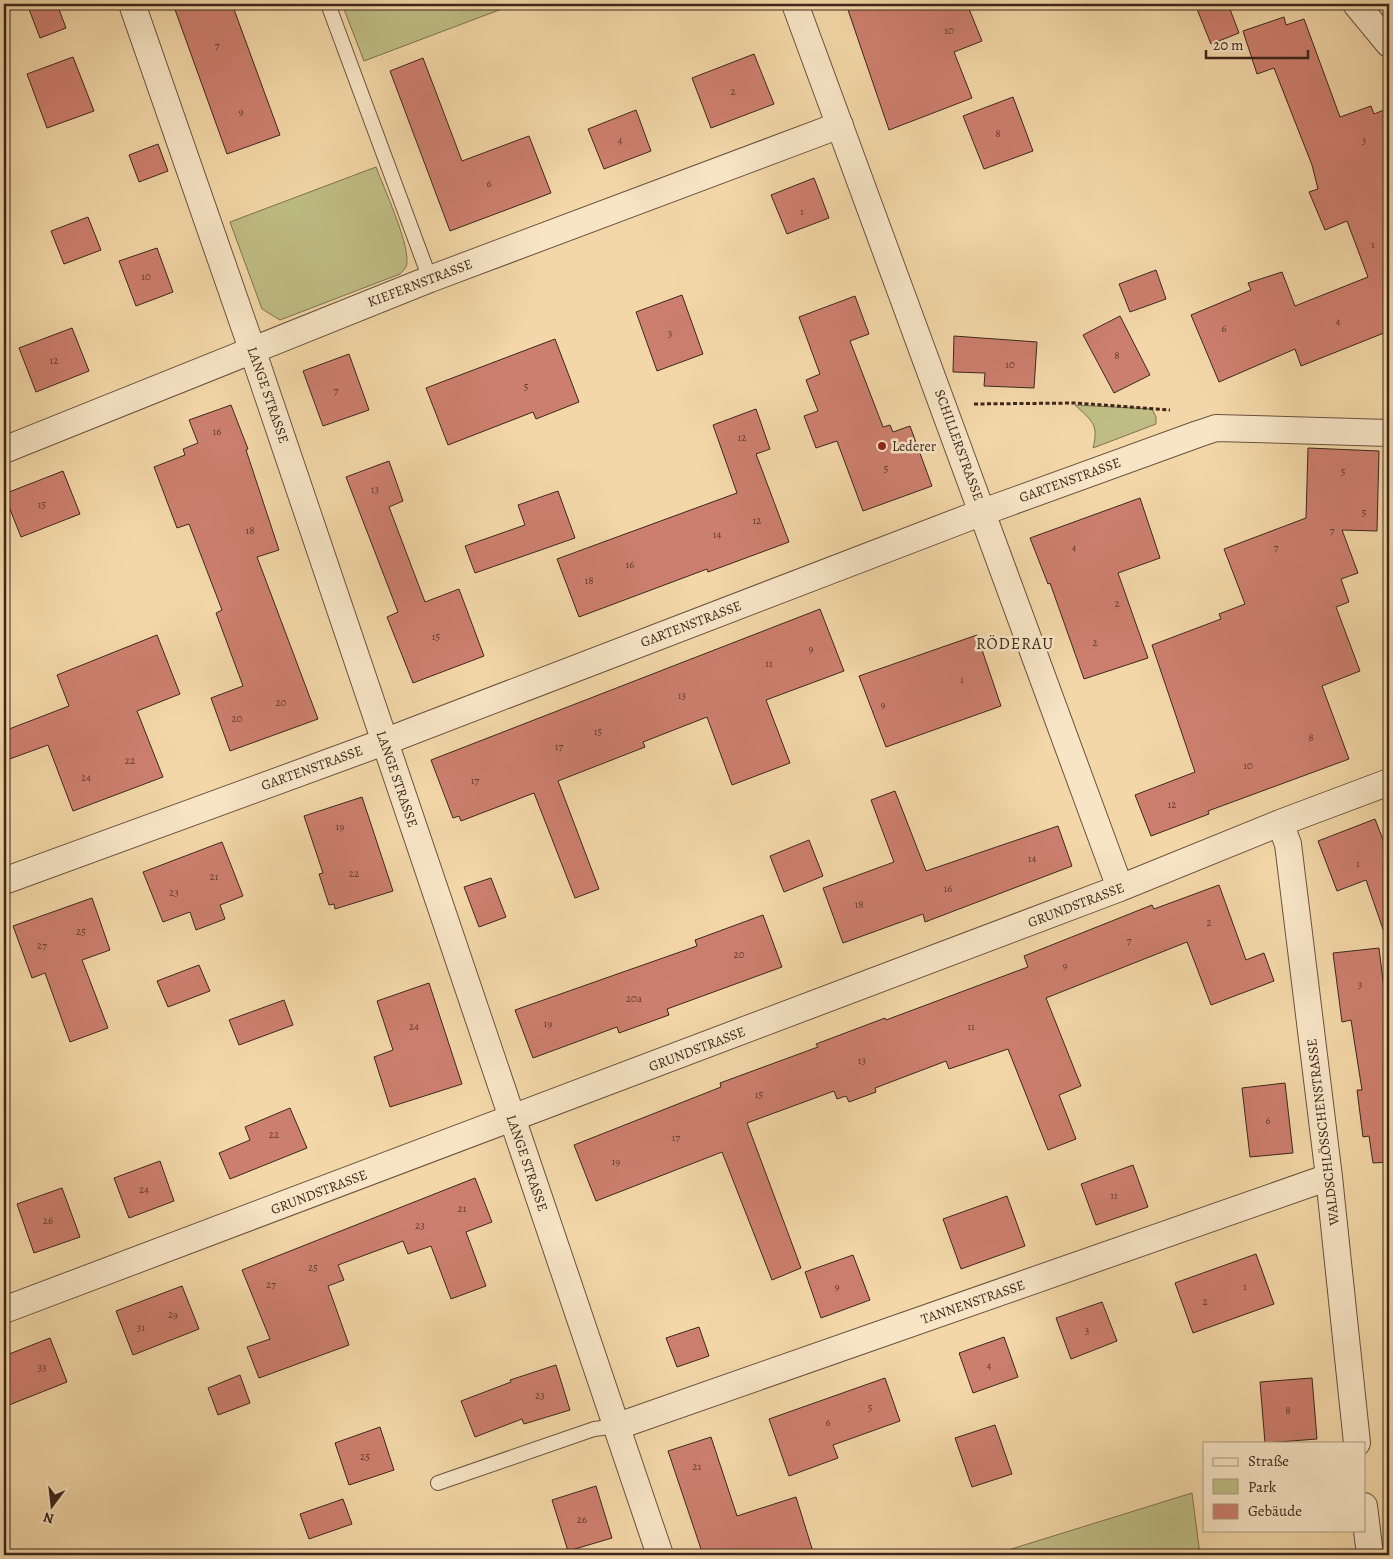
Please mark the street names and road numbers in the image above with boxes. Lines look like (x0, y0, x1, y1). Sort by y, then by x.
street label: KIEFERNSTRASSE (365, 254, 475, 312)
street label: LANGE STRASSE (243, 344, 293, 446)
street label: SCHILLERSTRASSE (930, 387, 988, 503)
street label: GARTENSTRASSE (1016, 453, 1124, 507)
street label: GARTENSTRASSE (638, 596, 744, 652)
street label: LANGE STRASSE (372, 728, 422, 830)
street label: GARTENSTRASSE (258, 741, 366, 795)
street label: GRUNDSTRASSE (1025, 878, 1127, 932)
street label: GRUNDSTRASSE (646, 1022, 748, 1076)
street label: WALDSCHLÖSSCHENSTRASSE (1302, 1037, 1344, 1228)
street label: LANGE STRASSE (502, 1112, 552, 1214)
street label: GRUNDSTRASSE (268, 1165, 370, 1219)
street label: TANNENSTRASSE (918, 1275, 1028, 1329)

